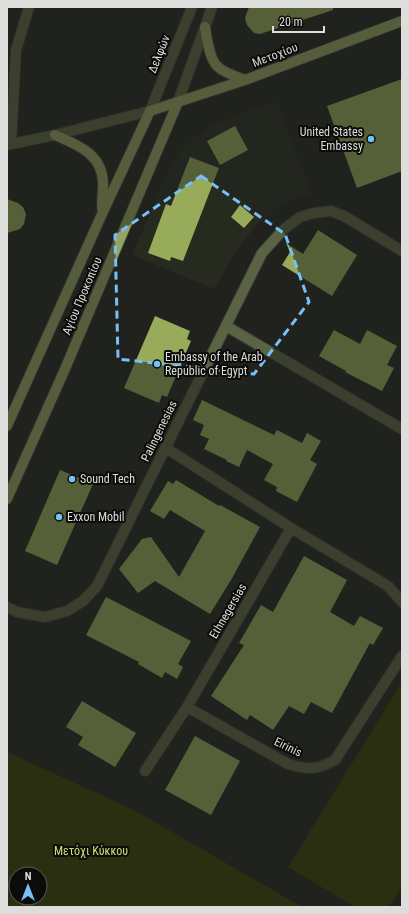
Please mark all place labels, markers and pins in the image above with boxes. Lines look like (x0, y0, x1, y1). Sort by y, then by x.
place label: United States Embassy (300, 125, 363, 153)
marker: United States Embassy (366, 134, 376, 144)
place label: Embassy of the Arab Republic of Egypt (165, 350, 263, 378)
marker: Embassy of the Arab Republic of Egypt (152, 359, 162, 369)
place label: Sound Tech (80, 472, 135, 486)
marker: Sound Tech (67, 474, 77, 484)
place label: Exxon Mobil (67, 510, 125, 524)
marker: Exxon Mobil (54, 512, 64, 522)

